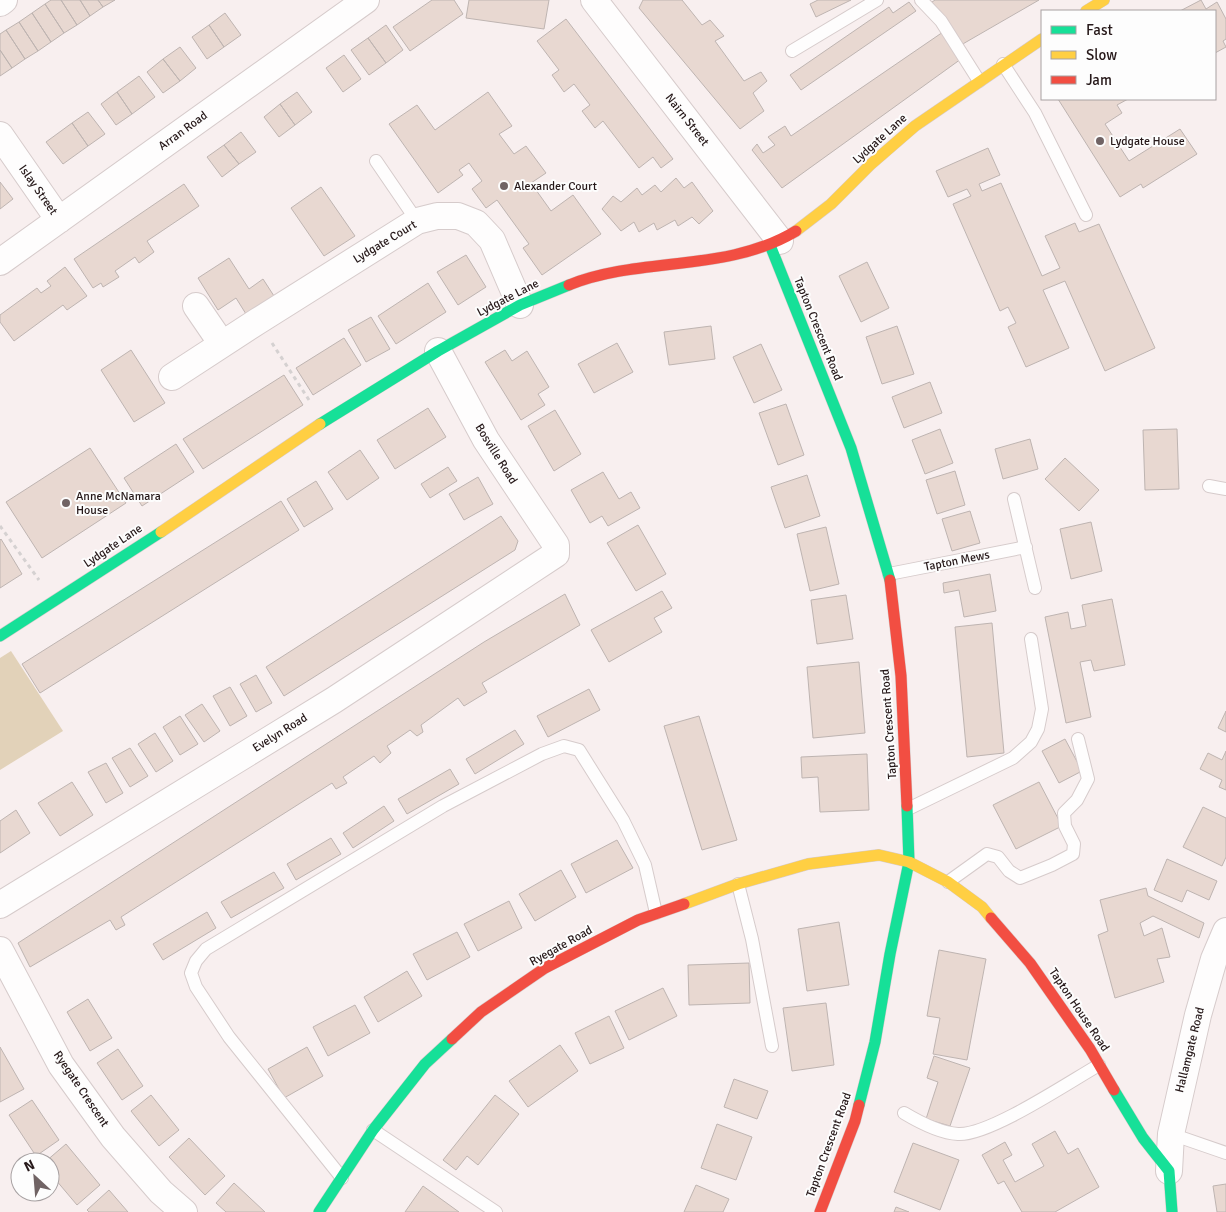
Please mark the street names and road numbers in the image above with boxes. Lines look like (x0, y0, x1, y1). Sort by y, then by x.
street label: Nairn Street (662, 91, 712, 149)
street label: Arran Road (156, 108, 210, 154)
street label: Lydgate Lane (850, 111, 910, 167)
street label: Islay Street (15, 162, 61, 218)
street label: Lydgate Court (351, 217, 419, 267)
street label: Tapton Crescent Road (790, 275, 846, 383)
street label: Lydgate Lane (475, 276, 541, 320)
street label: Bosville Road (472, 421, 520, 487)
street label: Lydgate Lane (81, 521, 145, 571)
street label: Tapton Mews (923, 547, 991, 575)
street label: Tapton Crescent Road (878, 668, 900, 780)
street label: Evelyn Road (250, 710, 310, 756)
street label: Ryegate Road (527, 923, 595, 969)
street label: Tapton House Road (1046, 965, 1112, 1055)
street label: Hallamgate Road (1172, 1006, 1208, 1094)
street label: Ryegate Crescent (50, 1048, 112, 1130)
street label: Tapton Crescent Road (803, 1091, 855, 1199)

